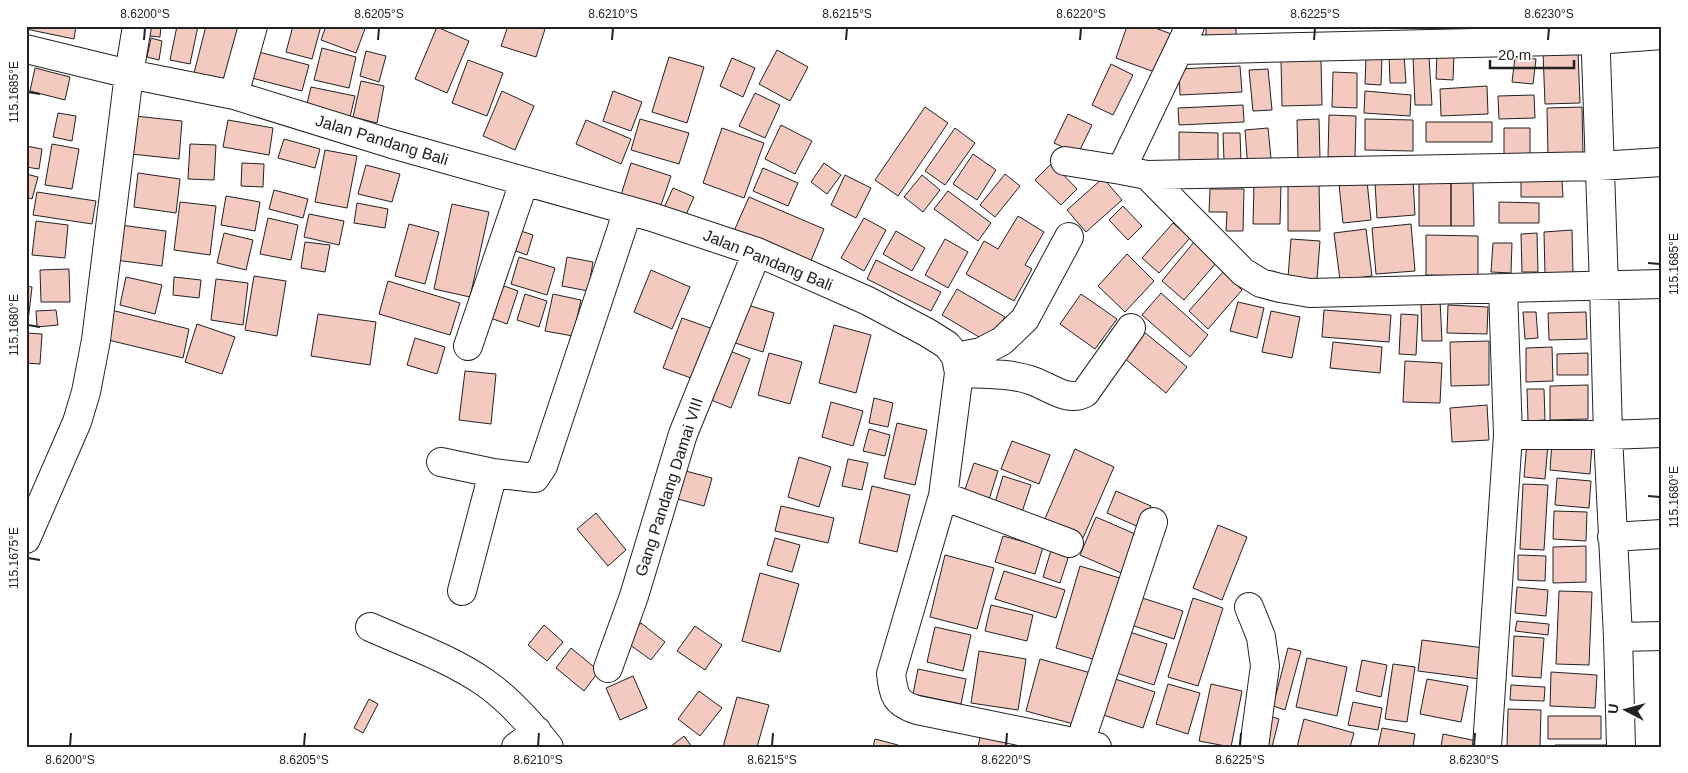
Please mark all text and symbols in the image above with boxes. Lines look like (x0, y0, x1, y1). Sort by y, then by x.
text: 8.6200°S (120, 7, 170, 21)
text: 8.6205°S (354, 7, 404, 21)
text: 8.6210°S (588, 7, 638, 21)
text: 8.6215°S (822, 7, 872, 21)
text: 8.6220°S (1056, 7, 1106, 21)
text: 8.6225°S (1290, 7, 1340, 21)
text: 8.6230°S (1524, 7, 1574, 21)
scale bar (1490, 38, 1574, 70)
text: 20 m (1498, 46, 1531, 63)
text: 115.1685°E (7, 61, 21, 123)
street label: Jalan Pandang Bali (314, 112, 450, 168)
street label: Jalan Pandang Bali (701, 226, 835, 294)
text: 115.1685°E (1667, 233, 1681, 295)
text: 115.1680°E (7, 294, 21, 356)
street label: Gang Pandang Damai VIII (632, 396, 706, 578)
text: 115.1680°E (1667, 466, 1681, 528)
text: 115.1675°E (7, 527, 21, 589)
north arrow (1600, 686, 1650, 736)
text: U (1605, 703, 1622, 715)
text: 8.6200°S (45, 753, 95, 767)
text: 8.6205°S (279, 753, 329, 767)
text: 8.6210°S (513, 753, 563, 767)
text: 8.6215°S (747, 753, 797, 767)
text: 8.6220°S (981, 753, 1031, 767)
text: 8.6225°S (1215, 753, 1265, 767)
text: 8.6230°S (1449, 753, 1499, 767)

